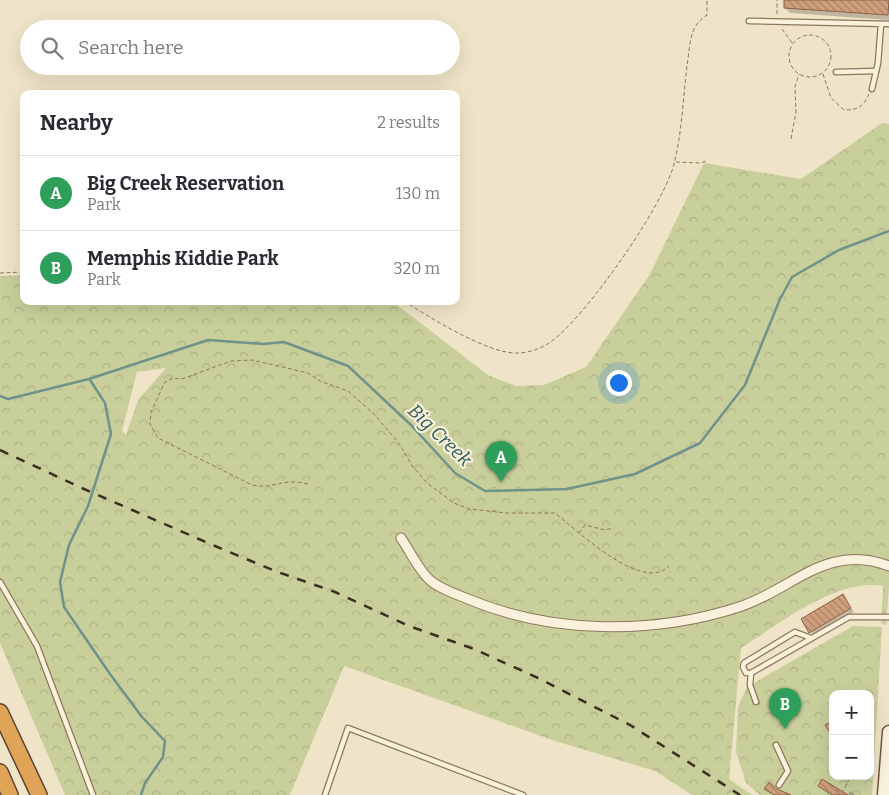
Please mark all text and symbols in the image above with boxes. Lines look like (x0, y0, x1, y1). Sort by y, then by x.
search box (20, 20, 460, 75)
icon: search (38, 34, 66, 62)
text: Search here (78, 36, 183, 59)
text: Nearby (40, 110, 113, 136)
text: 2 results (377, 113, 440, 132)
text: Big Creek Reservation (87, 172, 284, 195)
text: A (50, 184, 62, 203)
text: 130 m (396, 184, 440, 203)
text: Park (87, 195, 121, 214)
text: Memphis Kiddie Park (87, 247, 279, 270)
text: B (51, 259, 61, 278)
text: 320 m (393, 259, 440, 278)
text: Park (87, 270, 121, 289)
your location (606, 370, 632, 396)
water label: Big Creek (403, 399, 477, 471)
pin: A (485, 441, 517, 482)
pin: B (769, 688, 801, 729)
map controls (829, 690, 874, 780)
button: + (829, 690, 874, 735)
button: − (829, 735, 874, 780)

